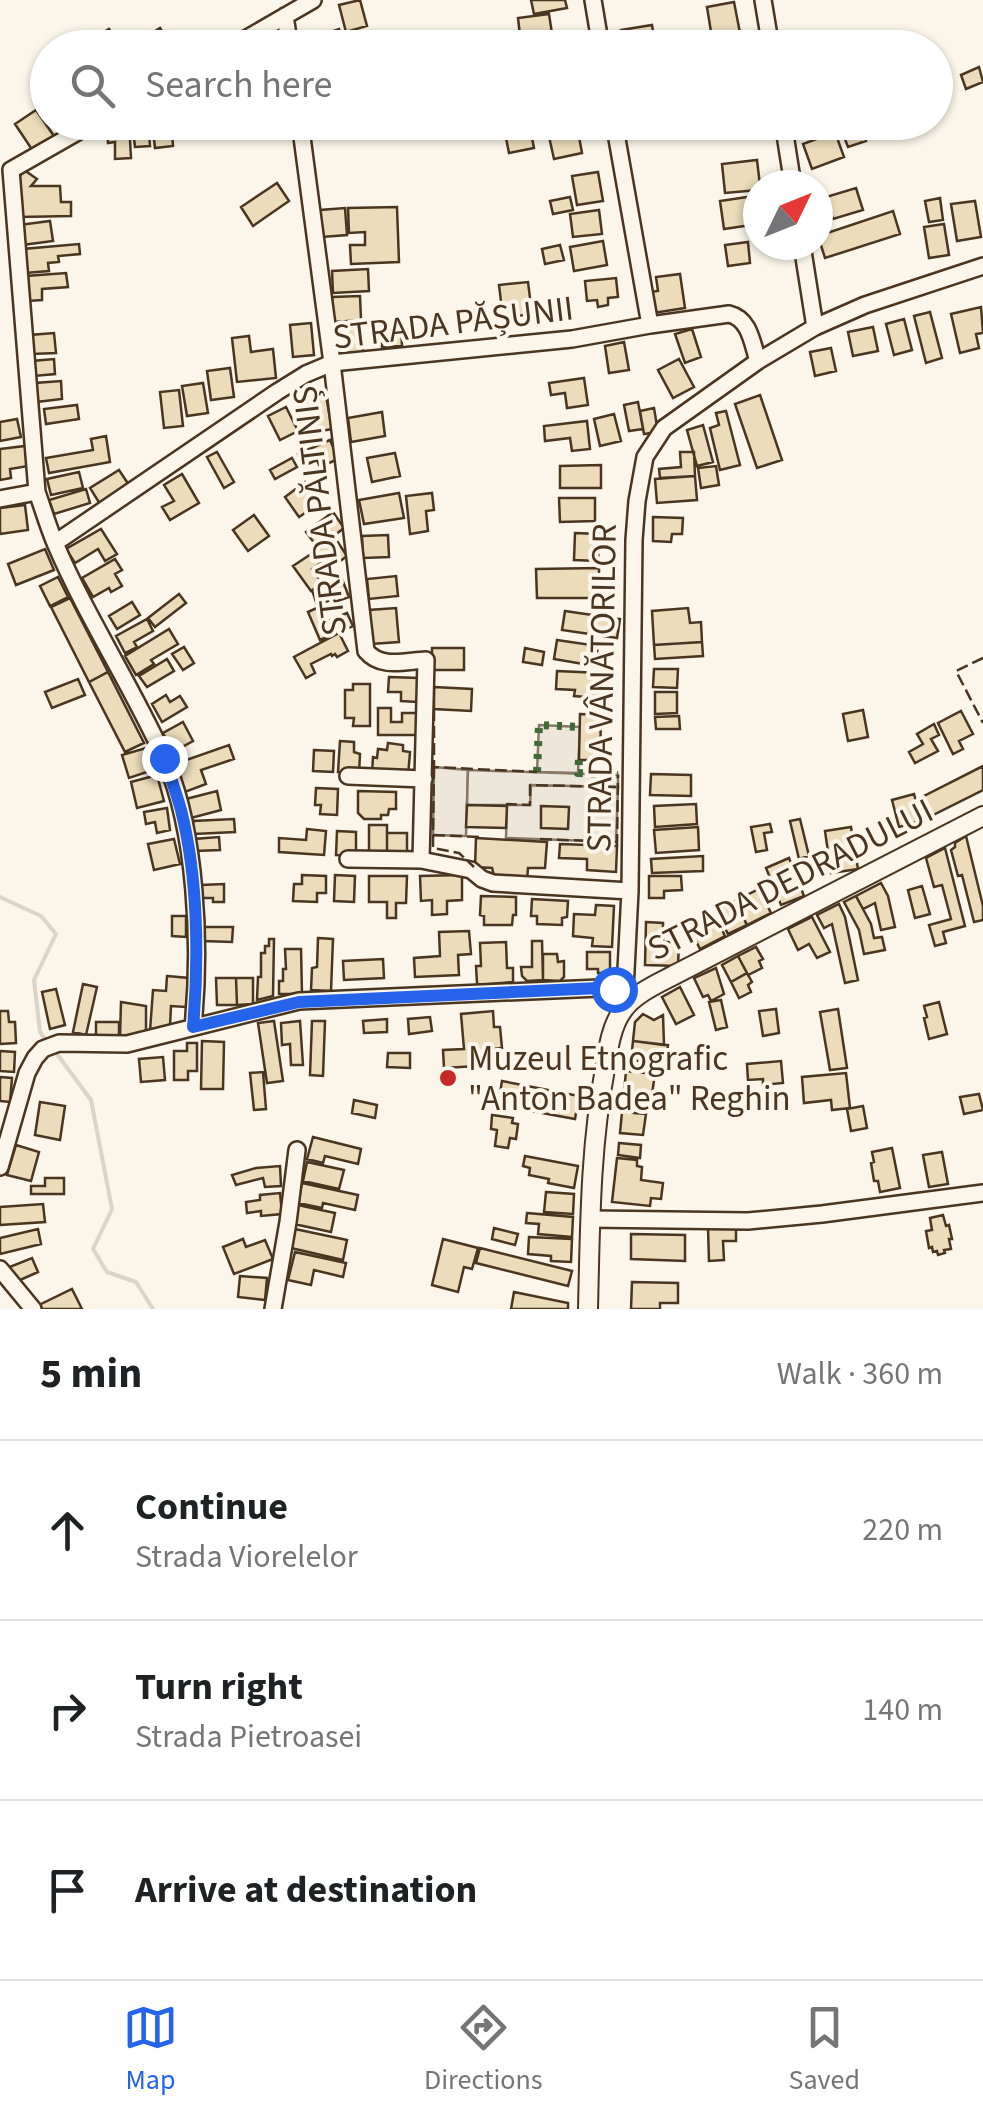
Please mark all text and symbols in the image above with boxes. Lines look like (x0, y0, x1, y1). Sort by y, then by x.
search box (30, 30, 953, 140)
icon: search (65, 58, 120, 113)
text: Search here (145, 58, 332, 112)
north arrow (743, 170, 833, 260)
street label: STRADA PĂȘUNII (330, 283, 576, 363)
street label: STRADA PĂLTINIȘ (280, 383, 360, 639)
street label: STRADA VÂNĂTORILOR (574, 523, 630, 853)
route end (142, 736, 188, 782)
street label: STRADA DEDRADULUI (639, 786, 942, 974)
route start (592, 967, 638, 1013)
place label: Muzeul Etnografic "Anton Badea" Reghin (468, 1034, 791, 1124)
marker: Muzeul Etnografic "Anton Badea" Reghin (437, 1067, 459, 1089)
text: 5 min (40, 1344, 142, 1404)
text: Walk · 360 m (777, 1351, 943, 1397)
text: Continue (135, 1480, 288, 1534)
icon: ahead (40, 1503, 95, 1558)
text: 220 m (862, 1507, 943, 1553)
text: Strada Viorelelor (135, 1534, 358, 1580)
text: Turn right (135, 1660, 303, 1714)
icon: right (40, 1683, 95, 1738)
text: 140 m (862, 1687, 943, 1733)
text: Strada Pietroasei (135, 1714, 362, 1760)
icon: arrive (40, 1863, 95, 1918)
text: Arrive at destination (135, 1863, 477, 1917)
tab: Map (123, 2000, 178, 2100)
tab: Directions (424, 2000, 543, 2100)
tab: Saved (789, 2000, 860, 2100)

